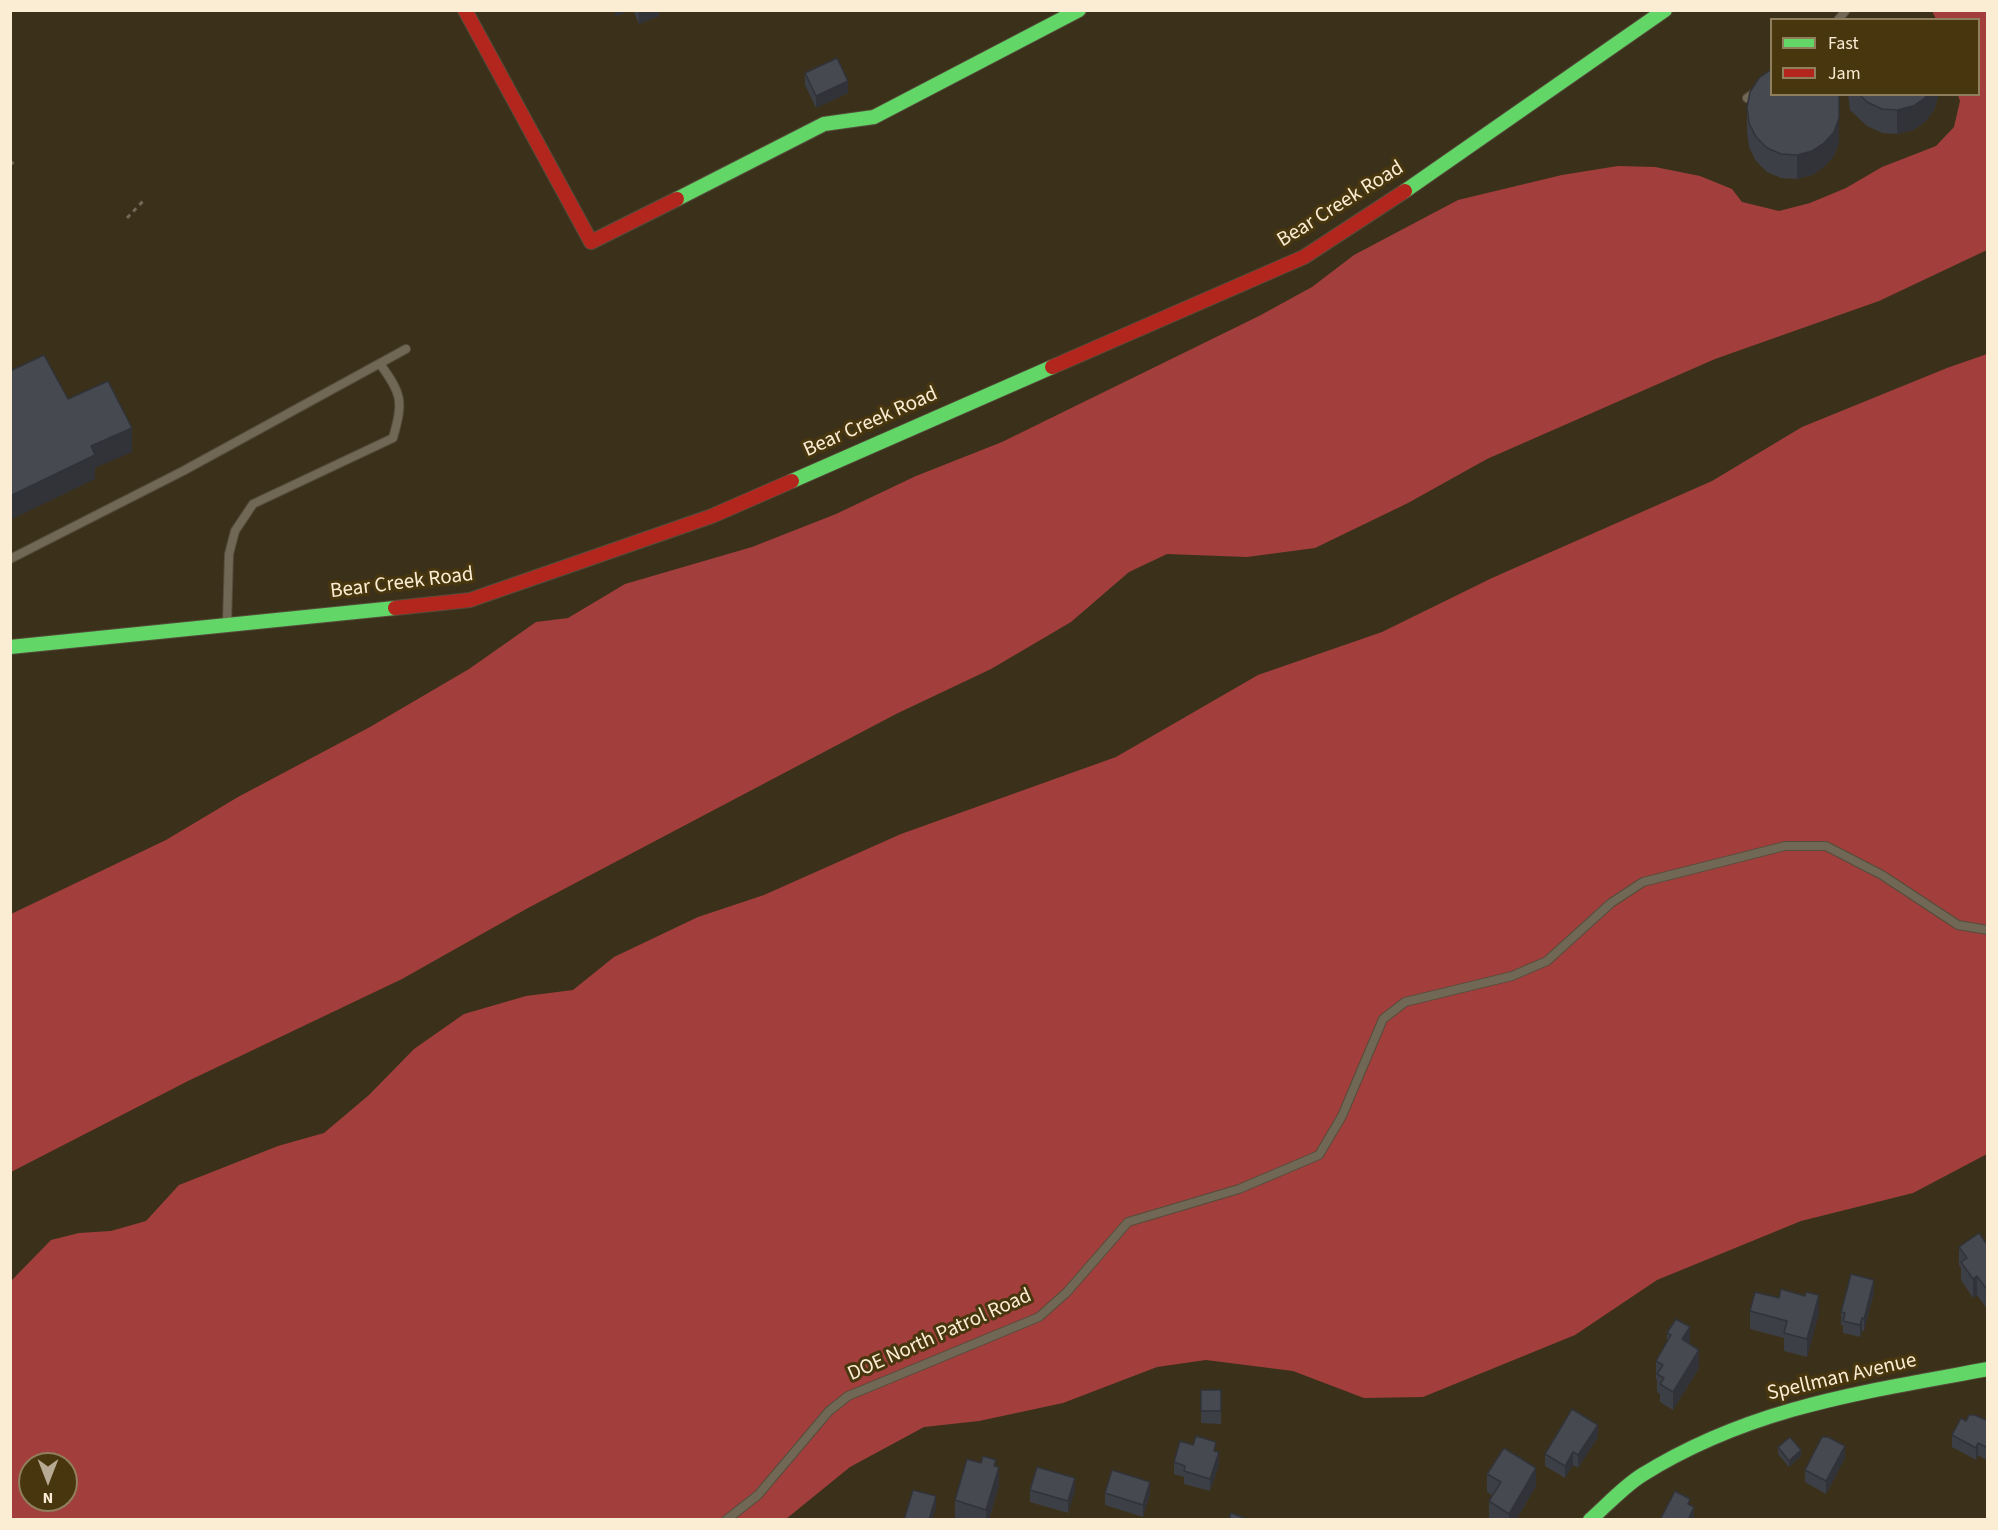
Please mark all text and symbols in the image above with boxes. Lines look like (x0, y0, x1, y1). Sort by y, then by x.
legend (1770, 18, 1980, 96)
text: Fast (1828, 31, 1859, 56)
text: Jam (1828, 61, 1861, 86)
street label: Bear Creek Road (1273, 156, 1409, 254)
street label: Bear Creek Road (800, 382, 942, 464)
street label: Bear Creek Road (329, 563, 475, 605)
street label: DOE North Patrol Road (844, 1284, 1036, 1388)
street label: Spellman Avenue (1765, 1349, 1919, 1407)
north arrow (18, 1452, 78, 1512)
text: N (43, 1487, 53, 1509)

